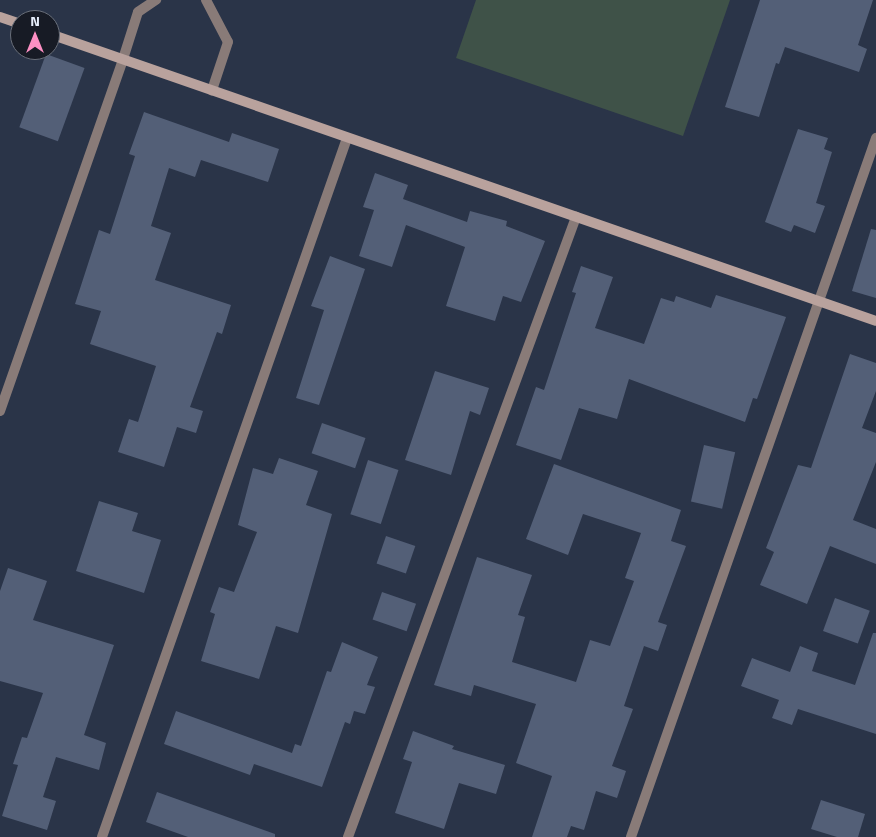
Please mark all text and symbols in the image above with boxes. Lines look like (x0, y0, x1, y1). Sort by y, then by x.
north arrow (10, 10, 60, 60)
text: N (30, 10, 40, 31)

